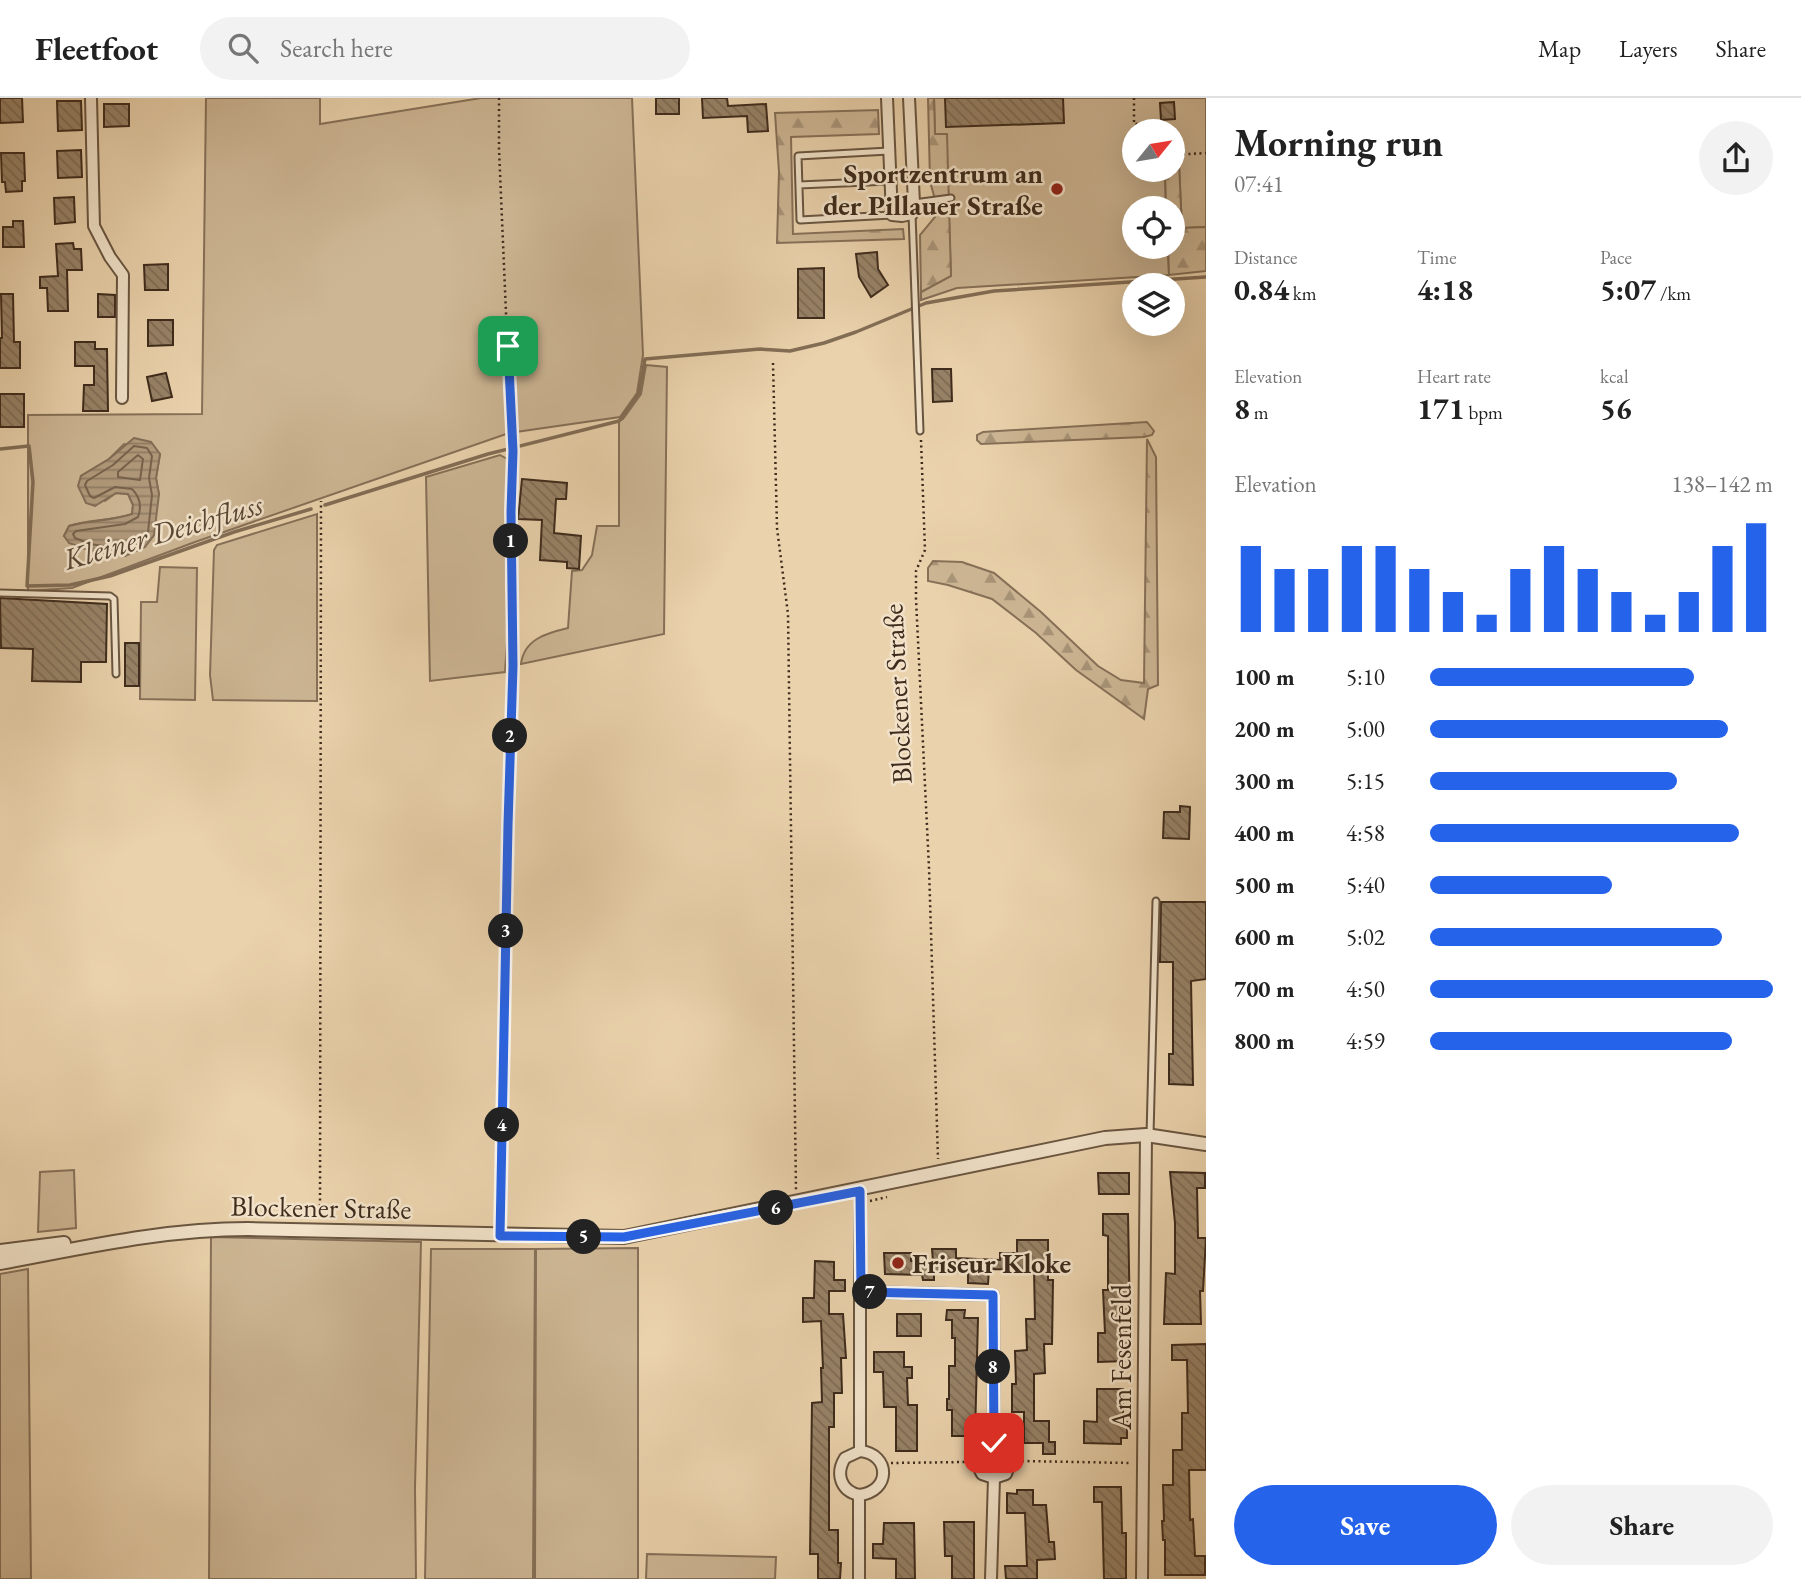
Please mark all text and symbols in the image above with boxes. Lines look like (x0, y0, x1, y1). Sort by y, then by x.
search box (200, 17, 690, 80)
text: Fleetfoot (35, 27, 158, 70)
icon: search (224, 29, 262, 67)
text: Search here (280, 31, 393, 65)
text: Map (1538, 33, 1581, 64)
text: Layers (1619, 33, 1678, 64)
text: Share (1716, 33, 1766, 64)
text: Morning run (1234, 118, 1443, 167)
north arrow (1122, 119, 1185, 182)
map controls (1122, 119, 1185, 336)
button: share (1699, 121, 1773, 195)
place label: Sportzentrum an der Pillauer Straße (823, 155, 1043, 223)
text: 07:41 (1234, 169, 1284, 199)
marker: Sportzentrum an der Pillauer Straße (1049, 181, 1065, 197)
button: locate (1122, 196, 1185, 259)
text: Distance (1234, 245, 1297, 270)
text: Time (1417, 245, 1457, 270)
text: Pace (1600, 245, 1632, 270)
text: 0.84 (1234, 270, 1289, 309)
text: 4:18 (1417, 270, 1473, 309)
text: 5:07 (1600, 270, 1656, 309)
button: layers (1122, 273, 1185, 336)
text: km (1289, 281, 1317, 306)
text: /km (1656, 281, 1691, 306)
pin (478, 316, 538, 376)
icon: arrive (489, 327, 527, 365)
text: Elevation (1234, 364, 1302, 389)
text: Heart rate (1417, 364, 1491, 389)
text: kcal (1600, 364, 1629, 389)
text: 8 (1234, 389, 1250, 428)
text: 171 (1417, 389, 1465, 428)
text: 56 (1600, 389, 1632, 428)
text: m (1250, 400, 1268, 425)
text: bpm (1465, 400, 1503, 425)
text: Elevation (1234, 469, 1317, 499)
text: 138–142 m (1672, 469, 1773, 499)
water label: Kleiner Deichfluss (58, 484, 268, 579)
pin: 1 (494, 524, 528, 558)
text: 1 (505, 528, 516, 553)
street label: Blockener Straße (874, 603, 920, 785)
text: 100 m (1234, 662, 1295, 692)
text: 5:10 (1346, 662, 1385, 692)
text: 200 m (1234, 714, 1295, 744)
text: 5:00 (1346, 714, 1385, 744)
pin: 2 (492, 718, 528, 754)
text: 2 (504, 723, 515, 748)
text: 300 m (1234, 766, 1295, 796)
text: 5:15 (1346, 766, 1385, 796)
text: 400 m (1234, 818, 1295, 848)
text: 4:58 (1346, 818, 1385, 848)
text: 500 m (1234, 870, 1295, 900)
text: 5:40 (1346, 870, 1385, 900)
pin: 3 (489, 914, 524, 948)
text: 3 (500, 918, 511, 943)
text: 600 m (1234, 922, 1295, 952)
text: 5:02 (1346, 922, 1385, 952)
text: 700 m (1234, 974, 1295, 1004)
text: 4:50 (1346, 974, 1385, 1004)
text: 800 m (1234, 1026, 1295, 1056)
text: 4:59 (1346, 1026, 1385, 1056)
pin: 4 (484, 1108, 520, 1142)
text: 4 (496, 1112, 507, 1137)
street label: Blockener Straße (230, 1187, 412, 1227)
pin: 6 (758, 1190, 794, 1226)
text: 6 (770, 1195, 781, 1220)
pin: 5 (566, 1220, 602, 1254)
text: 5 (578, 1224, 589, 1249)
place label: Friseur Kloke (912, 1245, 1071, 1281)
marker: Friseur Kloke (890, 1255, 906, 1271)
pin: 7 (852, 1274, 888, 1310)
text: 7 (864, 1279, 875, 1304)
street label: Am Fesenfeld (1103, 1283, 1139, 1431)
pin: 8 (976, 1350, 1010, 1384)
text: 8 (987, 1354, 998, 1379)
pin (964, 1413, 1024, 1473)
icon: check (975, 1424, 1013, 1462)
button: Save (1234, 1485, 1497, 1565)
button: Share (1511, 1485, 1773, 1565)

